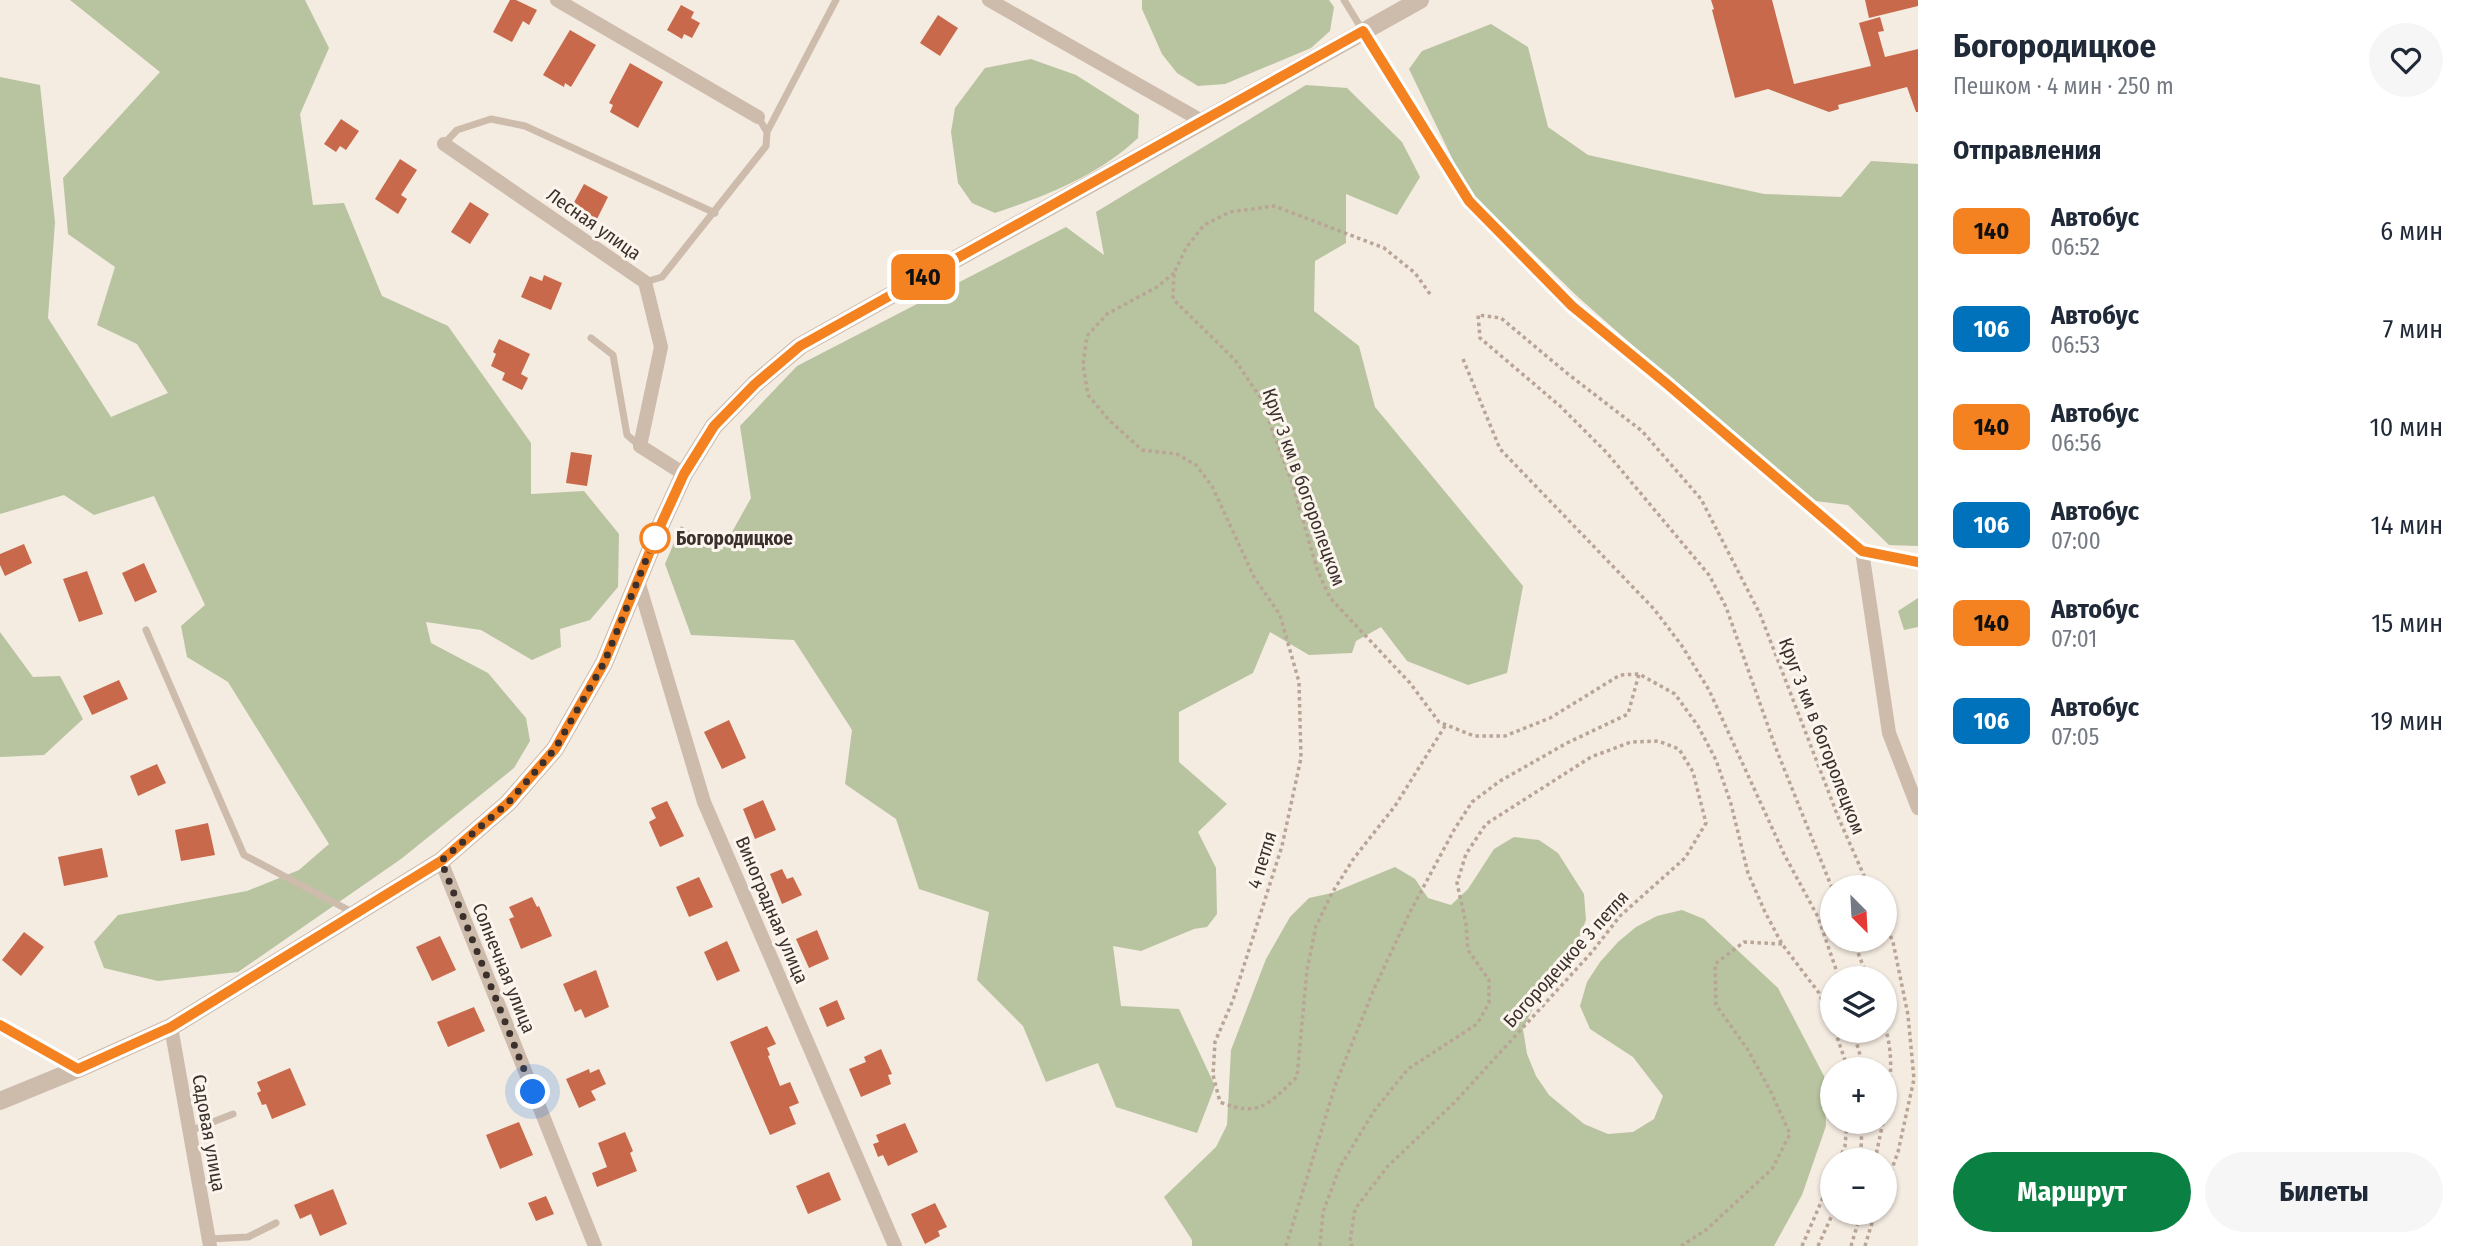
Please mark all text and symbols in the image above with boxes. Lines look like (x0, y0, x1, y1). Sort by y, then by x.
button: heart (2369, 23, 2443, 97)
text: Богородицкое (1953, 26, 2156, 66)
text: Пешком · 4 мин · 250 m (1953, 72, 2174, 100)
text: Отправления (1953, 135, 2102, 166)
street label: Лесная улица (543, 183, 645, 265)
text: Автобус (2051, 202, 2139, 233)
text: 6 мин (2380, 216, 2443, 247)
text: 140 (1974, 217, 2009, 245)
text: 06:52 (2051, 233, 2100, 261)
line badge: 140 (883, 254, 963, 300)
text: 140 (905, 263, 941, 291)
text: Автобус (2051, 300, 2139, 331)
text: 7 мин (2383, 314, 2443, 345)
text: 106 (1974, 315, 2009, 343)
text: 06:53 (2051, 331, 2100, 359)
street label: Круг 3 км в богоролецком (1258, 385, 1350, 589)
text: Автобус (2051, 398, 2139, 429)
text: 10 мин (2370, 412, 2443, 443)
text: 140 (1974, 413, 2009, 441)
text: 06:56 (2051, 429, 2101, 457)
text: Автобус (2051, 496, 2139, 527)
text: 14 мин (2371, 510, 2443, 541)
text: 106 (1974, 511, 2009, 539)
marker: Богородицкое (640, 523, 670, 553)
place label: Богородицкое (676, 527, 793, 550)
text: 07:00 (2051, 527, 2101, 555)
text: Автобус (2051, 594, 2139, 625)
text: 15 мин (2371, 608, 2443, 639)
text: 140 (1974, 609, 2009, 637)
text: 07:01 (2051, 625, 2097, 653)
street label: Круг 3 км в богоролецком (1774, 635, 1870, 837)
text: Автобус (2051, 692, 2139, 723)
text: 19 мин (2370, 706, 2443, 737)
text: 106 (1974, 707, 2009, 735)
text: 07:05 (2051, 723, 2099, 751)
street label: 4 петля (1242, 829, 1282, 891)
street label: Виноградная улица (731, 833, 813, 987)
north arrow (1820, 875, 1897, 952)
map controls (1820, 875, 1897, 1225)
street label: Богородецкое 3 петля (1498, 886, 1634, 1032)
street label: Солнечная улица (467, 899, 541, 1037)
button: layers (1820, 966, 1897, 1043)
button: + (1820, 1057, 1897, 1134)
street label: Садовая улица (187, 1073, 231, 1193)
your location (515, 1074, 550, 1109)
button: − (1820, 1148, 1897, 1225)
button: Маршрут (1953, 1152, 2191, 1232)
button: Билеты (2205, 1152, 2443, 1232)

